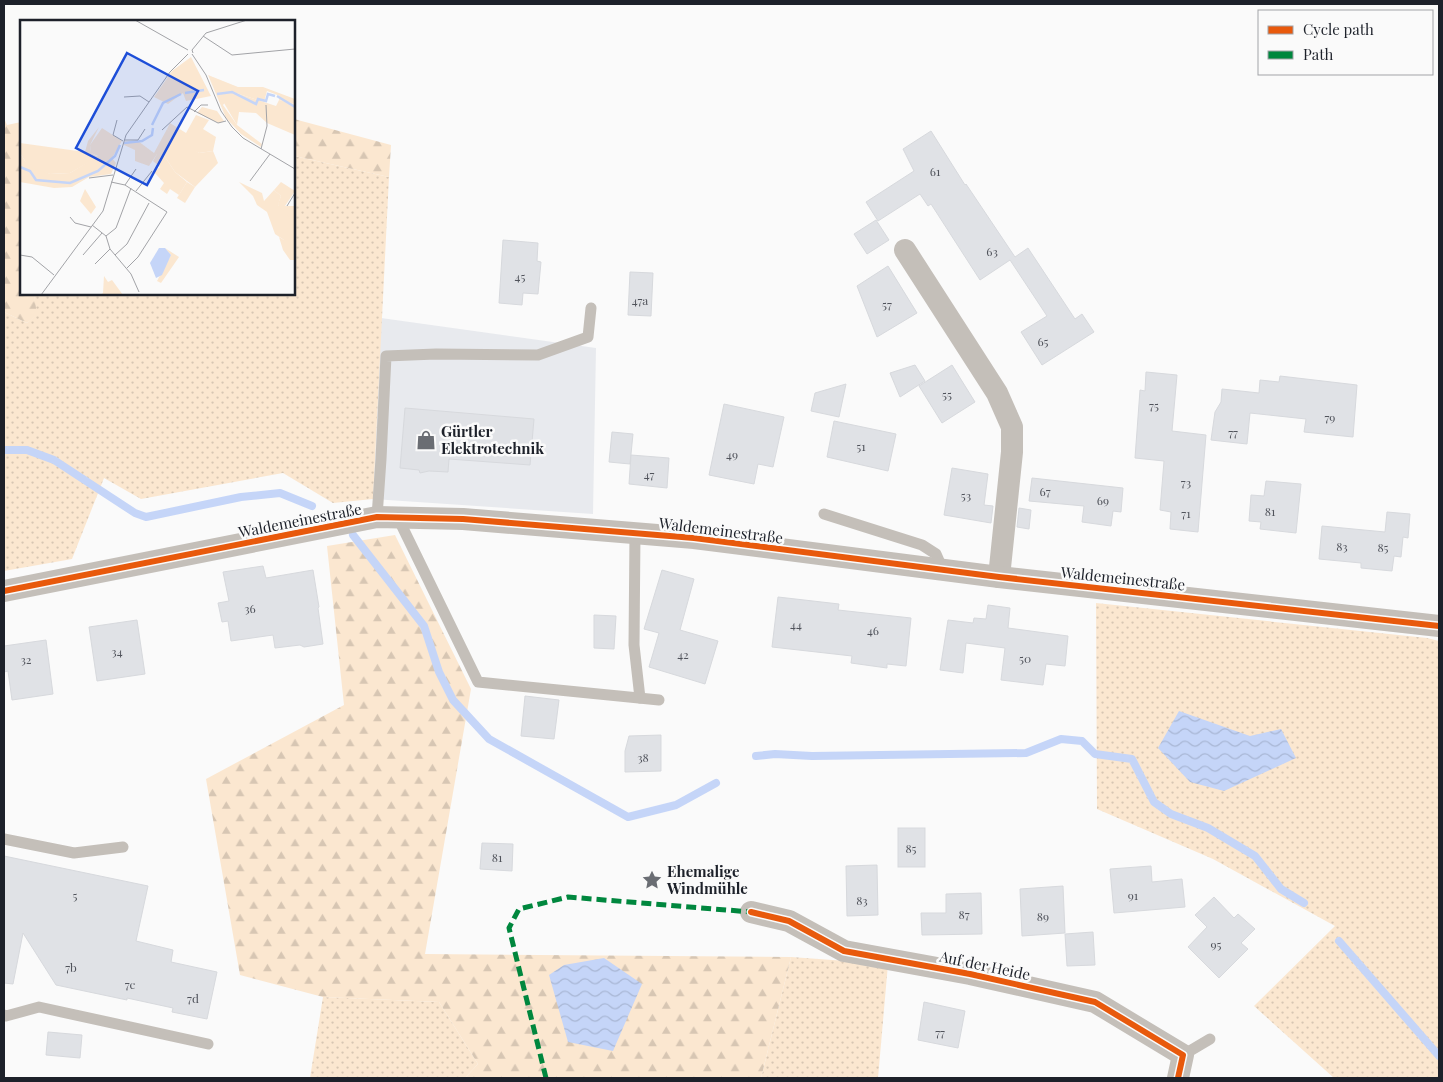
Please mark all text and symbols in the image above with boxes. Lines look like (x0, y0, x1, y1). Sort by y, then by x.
legend (1258, 10, 1433, 75)
text: Cycle path (1303, 19, 1374, 39)
inset map (20, 20, 295, 295)
text: Path (1303, 44, 1333, 64)
house number: 61 (930, 163, 941, 179)
house number: 63 (986, 243, 998, 259)
house number: 45 (515, 268, 525, 284)
house number: 47a (632, 292, 648, 308)
house number: 57 (882, 296, 892, 312)
house number: 65 (1037, 333, 1049, 349)
house number: 55 (942, 386, 952, 402)
house number: 75 (1149, 397, 1159, 413)
house number: 79 (1325, 409, 1335, 425)
place label: Gürtler Elektrotechnik (441, 421, 544, 458)
house number: 77 (1228, 424, 1238, 440)
shop icon: Gürtler Elektrotechnik (415, 429, 437, 451)
house number: 51 (856, 438, 866, 454)
house number: 49 (726, 446, 738, 462)
house number: 47 (644, 466, 654, 482)
house number: 73 (1181, 474, 1191, 490)
house number: 67 (1039, 483, 1051, 499)
house number: 53 (961, 487, 971, 503)
house number: 69 (1097, 492, 1109, 508)
street label: Waldemeinestraße (236, 498, 363, 542)
house number: 81 (1265, 503, 1276, 519)
house number: 71 (1181, 505, 1191, 521)
street label: Waldemeinestraße (657, 512, 784, 548)
house number: 83 (1336, 538, 1348, 554)
house number: 85 (1377, 539, 1389, 555)
street label: Waldemeinestraße (1059, 561, 1186, 594)
house number: 36 (244, 600, 256, 616)
house number: 44 (790, 616, 802, 632)
house number: 46 (867, 622, 879, 638)
house number: 34 (111, 643, 123, 659)
house number: 42 (677, 646, 689, 662)
house number: 50 (1019, 650, 1031, 666)
house number: 32 (20, 651, 32, 667)
house number: 38 (637, 749, 649, 765)
house number: 85 (905, 840, 917, 856)
house number: 81 (492, 849, 503, 865)
place label: Ehemalige Windmühle (666, 861, 748, 898)
place icon: Ehemalige Windmühle (641, 869, 663, 891)
house number: 5 (73, 887, 78, 903)
house number: 91 (1128, 887, 1139, 903)
house number: 83 (856, 892, 868, 908)
house number: 87 (958, 906, 970, 922)
house number: 89 (1037, 908, 1049, 924)
house number: 95 (1210, 936, 1222, 952)
street label: Auf der Heide (937, 945, 1032, 984)
house number: 7b (65, 959, 77, 975)
house number: 7c (125, 976, 136, 992)
house number: 7d (187, 990, 199, 1006)
house number: 77 (935, 1024, 945, 1040)

